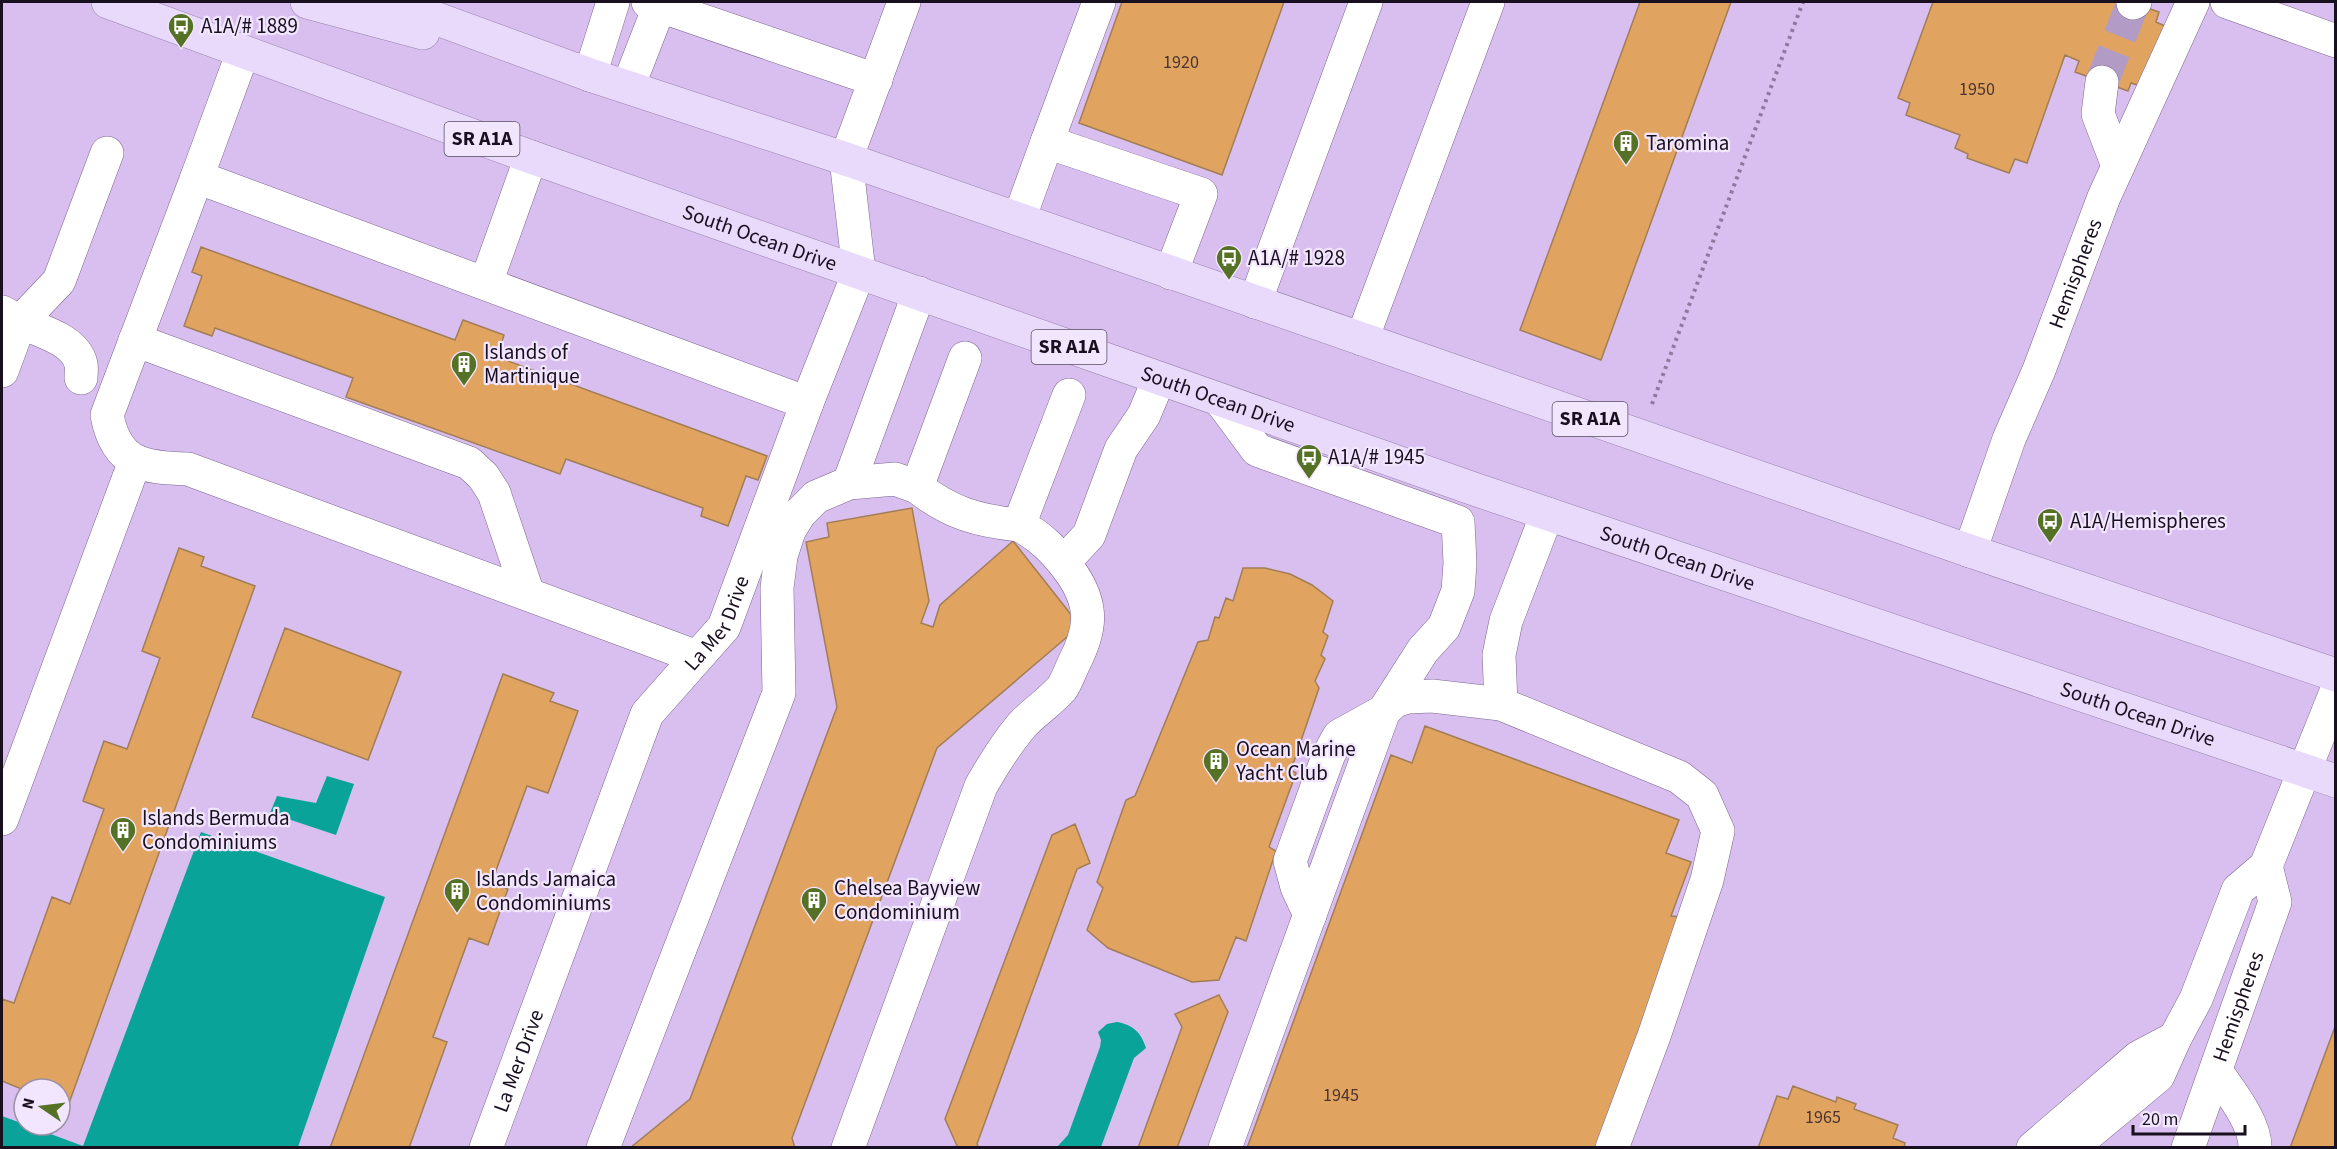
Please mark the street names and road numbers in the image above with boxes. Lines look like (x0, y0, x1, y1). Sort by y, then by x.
road number: SR A1A (444, 122, 520, 156)
street label: South Ocean Drive (678, 197, 841, 279)
street label: Hemispheres (2041, 214, 2110, 333)
road number: SR A1A (1032, 330, 1106, 364)
street label: South Ocean Drive (1137, 358, 1299, 440)
road number: SR A1A (1552, 402, 1628, 436)
street label: South Ocean Drive (1596, 518, 1759, 598)
street label: La Mer Drive (677, 571, 757, 677)
street label: South Ocean Drive (2056, 674, 2219, 754)
street label: Hemispheres (2205, 947, 2271, 1066)
street label: La Mer Drive (486, 1005, 551, 1117)

